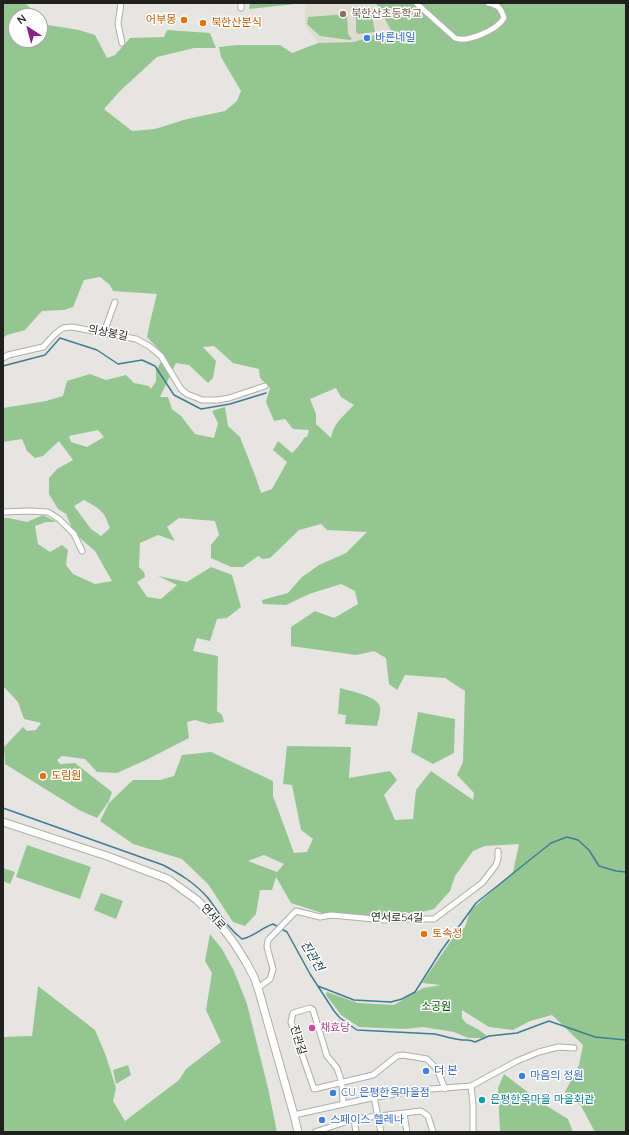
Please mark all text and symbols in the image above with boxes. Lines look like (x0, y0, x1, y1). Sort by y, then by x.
place label: 북한산초등학교 (351, 7, 422, 21)
north arrow (8, 8, 48, 48)
marker: 북한산초등학교 (338, 9, 348, 19)
text: N (14, 11, 29, 27)
place label: 어부몽 (146, 13, 176, 27)
marker: 어부몽 (179, 15, 189, 25)
place label: 북한산분식 (211, 16, 262, 30)
marker: 북한산분식 (198, 18, 208, 28)
place label: 바른네일 (375, 31, 415, 45)
marker: 바른네일 (362, 33, 372, 43)
street label: 의상봉길 (87, 323, 129, 343)
place label: 도림원 (51, 769, 81, 783)
marker: 도림원 (38, 771, 48, 781)
street label: 연서로 (198, 901, 228, 933)
street label: 연서로54길 (371, 911, 423, 925)
place label: 토속정 (432, 927, 462, 941)
marker: 토속정 (419, 929, 429, 939)
water label: 진관천 (297, 938, 327, 974)
park label: 소공원 (421, 1000, 451, 1014)
place label: 채효당 (320, 1021, 350, 1035)
marker: 채효당 (307, 1023, 317, 1033)
street label: 진관길 (287, 1024, 309, 1056)
place label: 더 본 (434, 1064, 457, 1078)
marker: 더 본 (421, 1066, 431, 1076)
place label: 마음의 정원 (530, 1069, 584, 1083)
marker: 마음의 정원 (517, 1071, 527, 1081)
place label: CU 은평한옥마을점 (341, 1086, 430, 1100)
marker: CU 은평한옥마을점 (328, 1088, 338, 1098)
place label: 은평한옥마을 마을회관 (490, 1093, 594, 1107)
marker: 은평한옥마을 마을회관 (477, 1095, 487, 1105)
place label: 스페이스 헬레나 (330, 1113, 404, 1127)
marker: 스페이스 헬레나 (317, 1115, 327, 1125)

